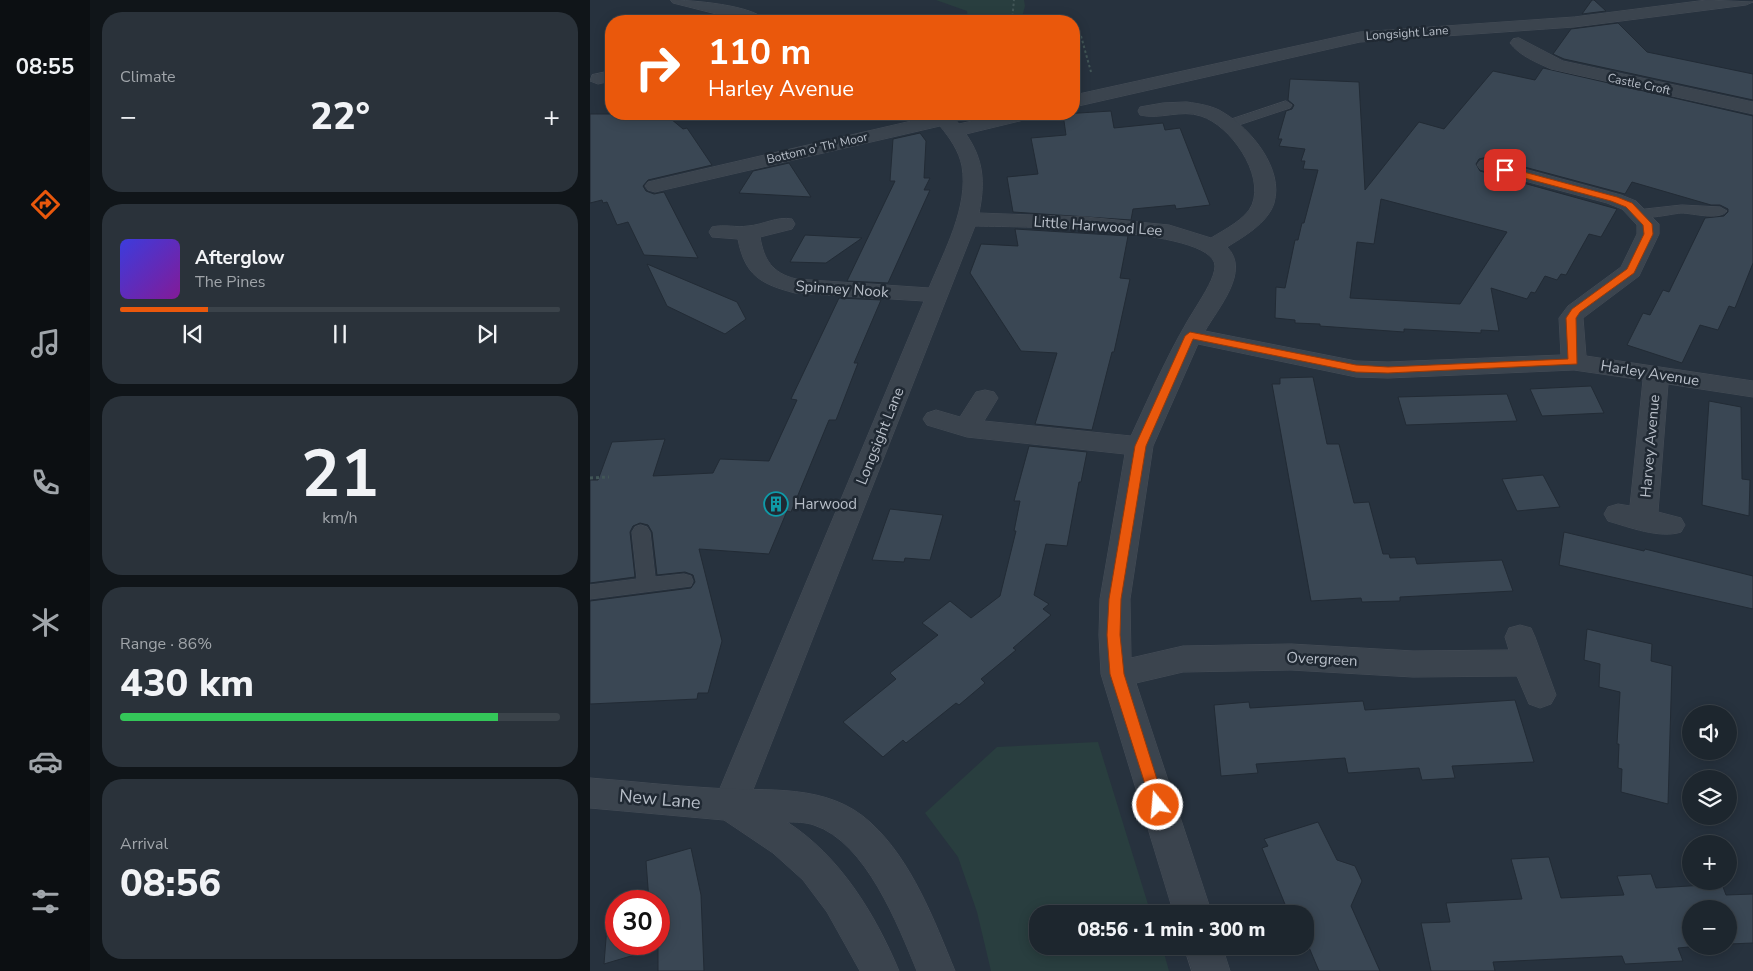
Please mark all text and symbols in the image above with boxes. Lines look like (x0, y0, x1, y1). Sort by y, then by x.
street label: Longsight Lane (1365, 22, 1449, 44)
text: 110 m (708, 29, 811, 76)
icon: right (625, 35, 690, 100)
text: 08:55 (16, 52, 74, 82)
text: Climate (120, 66, 175, 88)
street label: Castle Croft (1606, 70, 1673, 99)
text: Harley Avenue (708, 74, 854, 104)
text: 22° (310, 91, 370, 142)
text: − (120, 98, 137, 136)
text: + (543, 98, 560, 136)
street label: Bottom o' Th' Moor (765, 128, 870, 167)
pin (1484, 149, 1526, 191)
icon: arrive (1491, 156, 1519, 184)
icon: directions (28, 187, 63, 222)
street label: Little Harwood Lee (1033, 212, 1163, 240)
text: Afterglow (195, 245, 285, 271)
text: The Pines (195, 271, 265, 293)
street label: Spinney Nook (795, 276, 890, 302)
icon: previous (179, 320, 207, 348)
icon: pause (326, 320, 354, 348)
icon: next (473, 320, 501, 348)
icon: music (28, 326, 63, 361)
street label: Harley Avenue (1599, 355, 1701, 391)
street label: Longsight Lane (851, 384, 909, 488)
street label: Harvey Avenue (1636, 394, 1664, 498)
text: 21 (301, 430, 379, 519)
icon: phone (28, 465, 63, 500)
building icon: Harwood (763, 491, 789, 517)
place label: Harwood (794, 494, 857, 514)
text: km/h (322, 507, 358, 529)
icon: climate (28, 605, 63, 640)
text: Range · 86% (120, 633, 212, 655)
street label: Overgreen (1286, 647, 1358, 671)
text: 430 km (120, 658, 254, 709)
map controls (1682, 705, 1737, 955)
button: sound (1682, 705, 1737, 760)
icon: car (28, 744, 63, 779)
button: layers (1682, 770, 1737, 825)
position arrow (1131, 778, 1183, 830)
street label: New Lane (618, 783, 702, 815)
text: Arrival (120, 833, 168, 855)
button: + (1682, 835, 1737, 890)
text: 08:56 (120, 858, 221, 909)
icon: filters (28, 884, 63, 919)
speed limit sign: 30 (605, 890, 670, 955)
button: − (1682, 900, 1737, 955)
text: 08:56 · 1 min · 300 m (1078, 917, 1265, 943)

